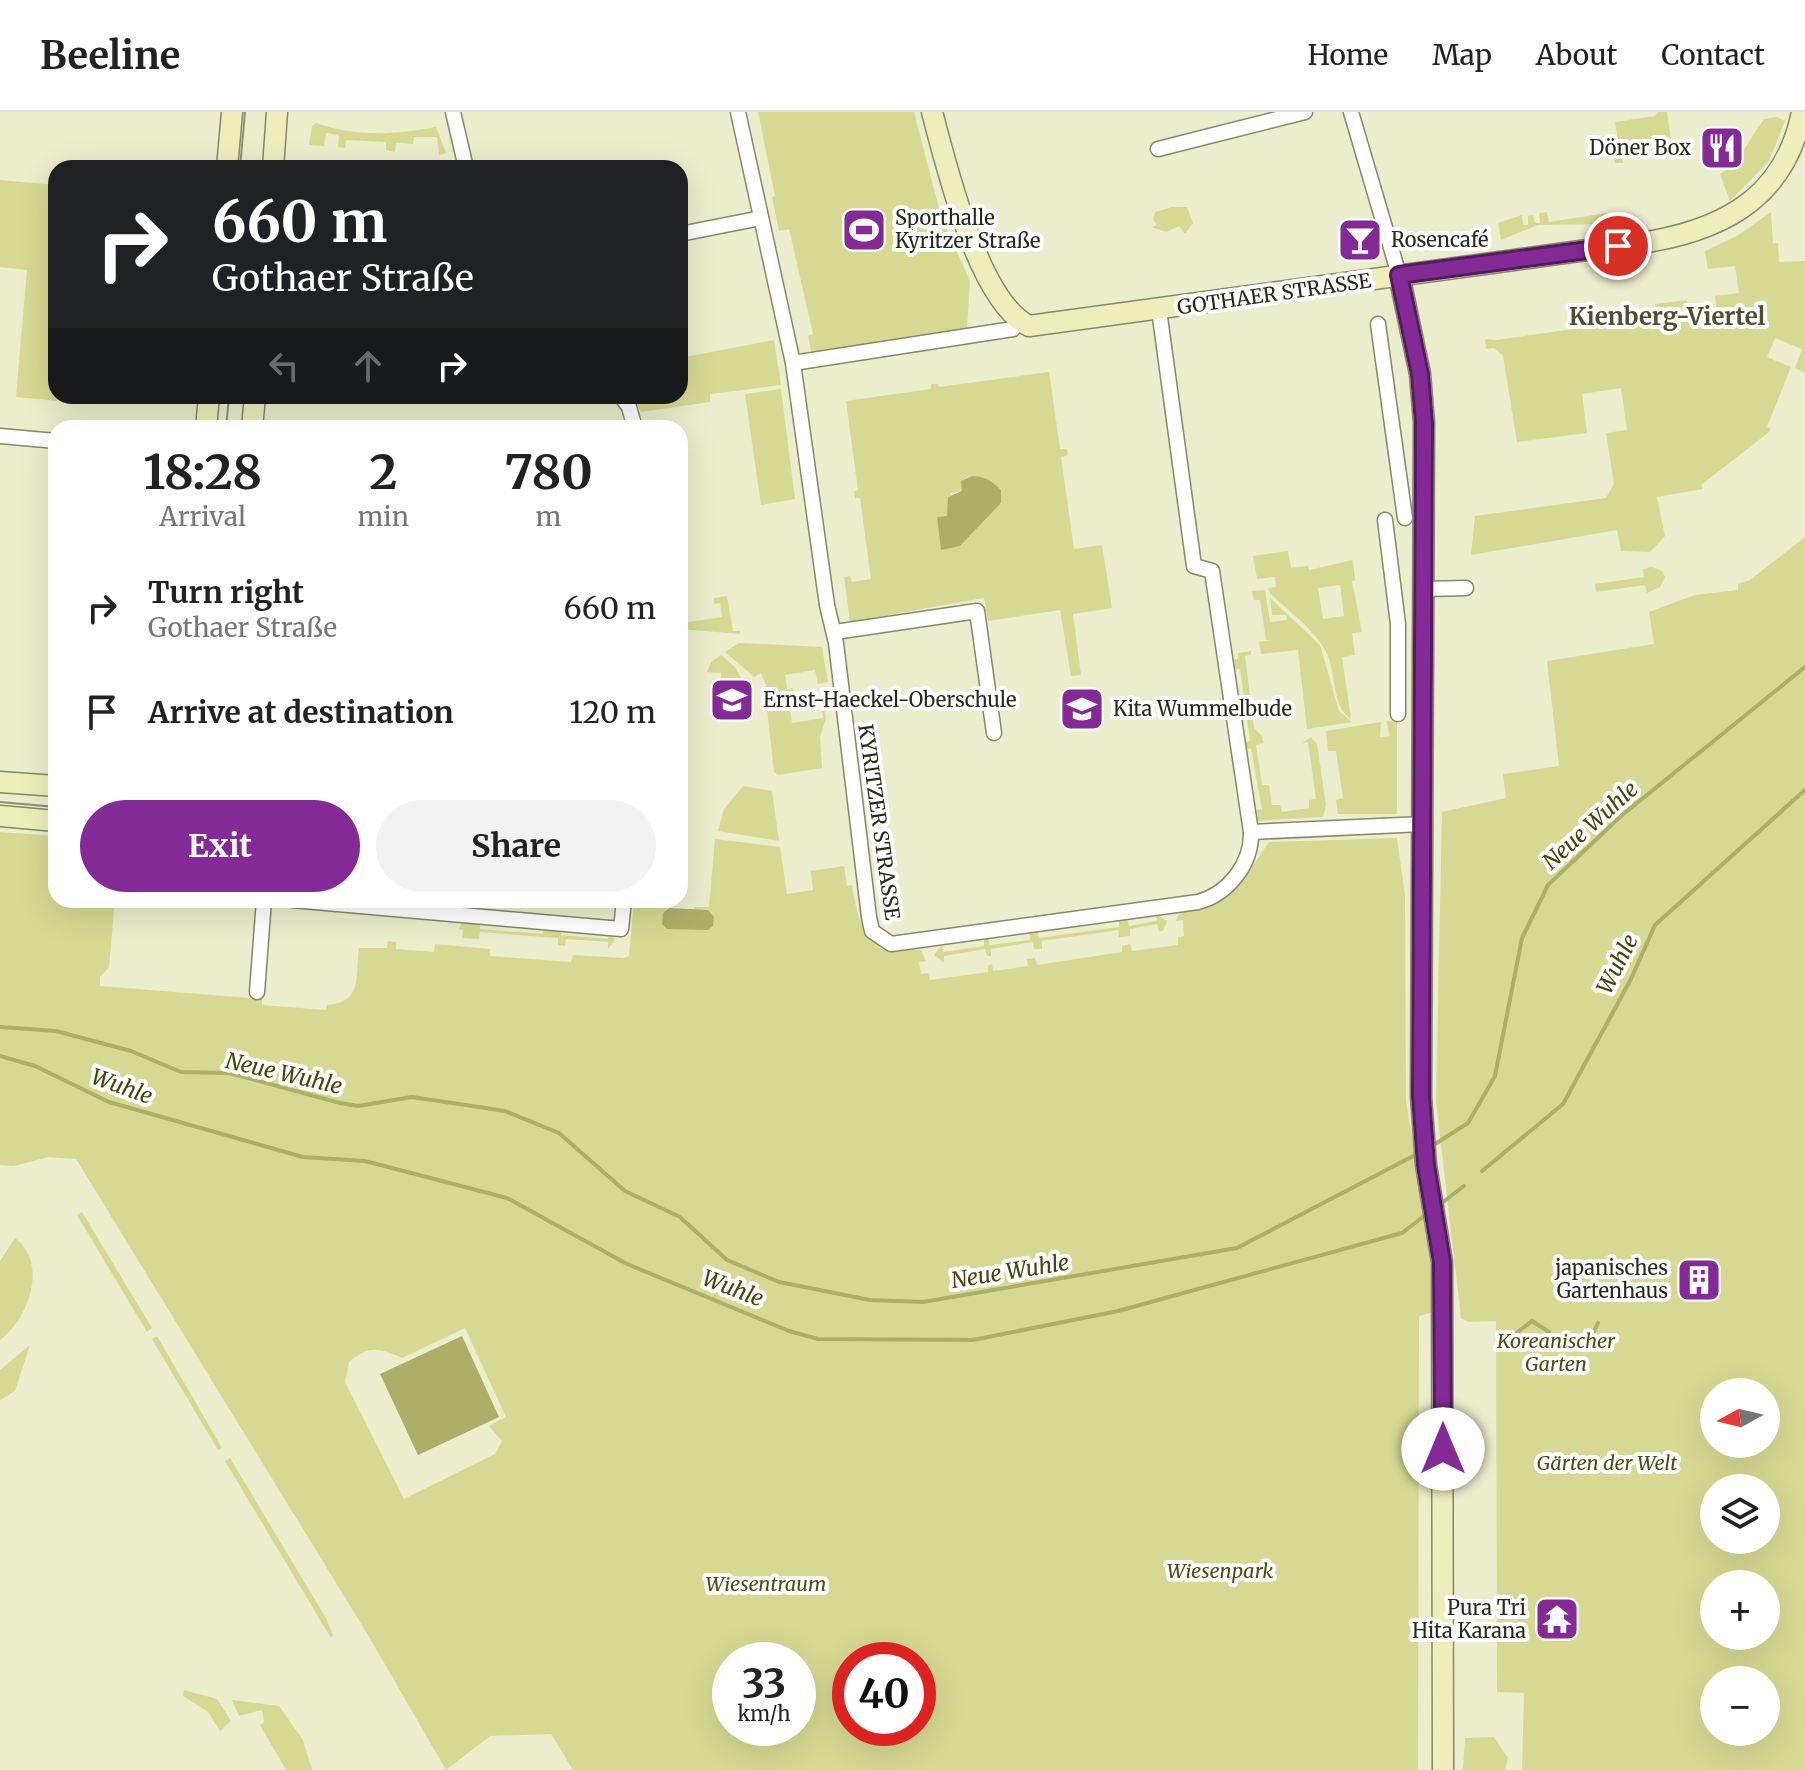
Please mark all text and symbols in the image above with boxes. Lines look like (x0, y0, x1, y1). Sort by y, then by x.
text: Beeline (40, 32, 180, 79)
text: Home (1307, 37, 1388, 73)
text: Map (1432, 37, 1492, 73)
text: About (1536, 37, 1617, 73)
text: Contact (1661, 37, 1765, 73)
restaurant icon: Döner Box (1698, 124, 1746, 172)
place label: Döner Box (1589, 135, 1691, 160)
text: 660 m (212, 187, 387, 257)
icon: right (80, 192, 184, 296)
place label: Sporthalle Kyritzer Straße (895, 205, 1041, 253)
sports icon: Sporthalle Kyritzer Straße (840, 206, 888, 254)
pin (1584, 212, 1652, 280)
bar icon: Rosencafé (1336, 216, 1384, 264)
icon: arrive (1596, 224, 1640, 268)
place label: Rosencafé (1391, 227, 1489, 252)
text: Gothaer Straße (212, 256, 474, 301)
street label: GOTHAER STRASSE (1175, 267, 1373, 319)
district label: Kienberg-Viertel (1569, 301, 1766, 332)
icon: left (262, 344, 306, 388)
icon: ahead (346, 344, 390, 388)
icon: right (430, 344, 474, 388)
text: 18:28 (143, 442, 262, 502)
text: 2 (369, 442, 397, 502)
text: 780 (504, 442, 593, 502)
text: Arrival (159, 500, 246, 533)
text: min (358, 500, 409, 533)
text: m (536, 500, 561, 533)
text: Turn right (148, 573, 304, 611)
icon: right (80, 586, 124, 630)
text: 660 m (564, 589, 656, 627)
text: Gothaer Straße (148, 611, 337, 644)
school or university icon: Ernst-Haeckel-Oberschule (708, 676, 756, 724)
school or university icon: Kita Wummelbude (1058, 685, 1106, 733)
place label: Ernst-Haeckel-Oberschule (763, 687, 1016, 712)
icon: arrive (80, 690, 124, 734)
text: Arrive at destination (148, 693, 454, 731)
text: 120 m (569, 693, 656, 731)
place label: Kita Wummelbude (1113, 696, 1292, 721)
street label: KYRITZER STRASSE (853, 722, 906, 922)
water label: Neue Wuhle (1536, 775, 1644, 875)
button: Exit (80, 800, 360, 892)
button: Share (376, 800, 656, 892)
water label: Wuhle (1590, 929, 1644, 999)
water label: Neue Wuhle (223, 1046, 345, 1100)
water label: Wuhle (87, 1062, 157, 1110)
water label: Neue Wuhle (949, 1248, 1071, 1294)
place label: japanisches Gartenhaus (1554, 1255, 1668, 1303)
building icon: japanisches Gartenhaus (1675, 1256, 1723, 1304)
water label: Wuhle (698, 1264, 768, 1312)
park label: Koreanischer Garten (1496, 1328, 1616, 1376)
north arrow (1700, 1378, 1780, 1458)
map controls (1700, 1378, 1780, 1746)
position arrow (1401, 1407, 1485, 1491)
park label: Gärten der Welt (1537, 1450, 1677, 1475)
button: layers (1700, 1474, 1780, 1554)
park label: Wiesenpark (1167, 1558, 1273, 1583)
button: + (1700, 1570, 1780, 1650)
park label: Wiesentraum (706, 1571, 826, 1596)
place label: Pura Tri Hita Karana (1412, 1595, 1526, 1643)
temple icon: Pura Tri Hita Karana (1533, 1595, 1581, 1643)
speed limit sign: 40 (832, 1642, 936, 1746)
text: 33 (742, 1659, 786, 1709)
button: − (1700, 1666, 1780, 1746)
text: km/h (738, 1701, 790, 1726)

